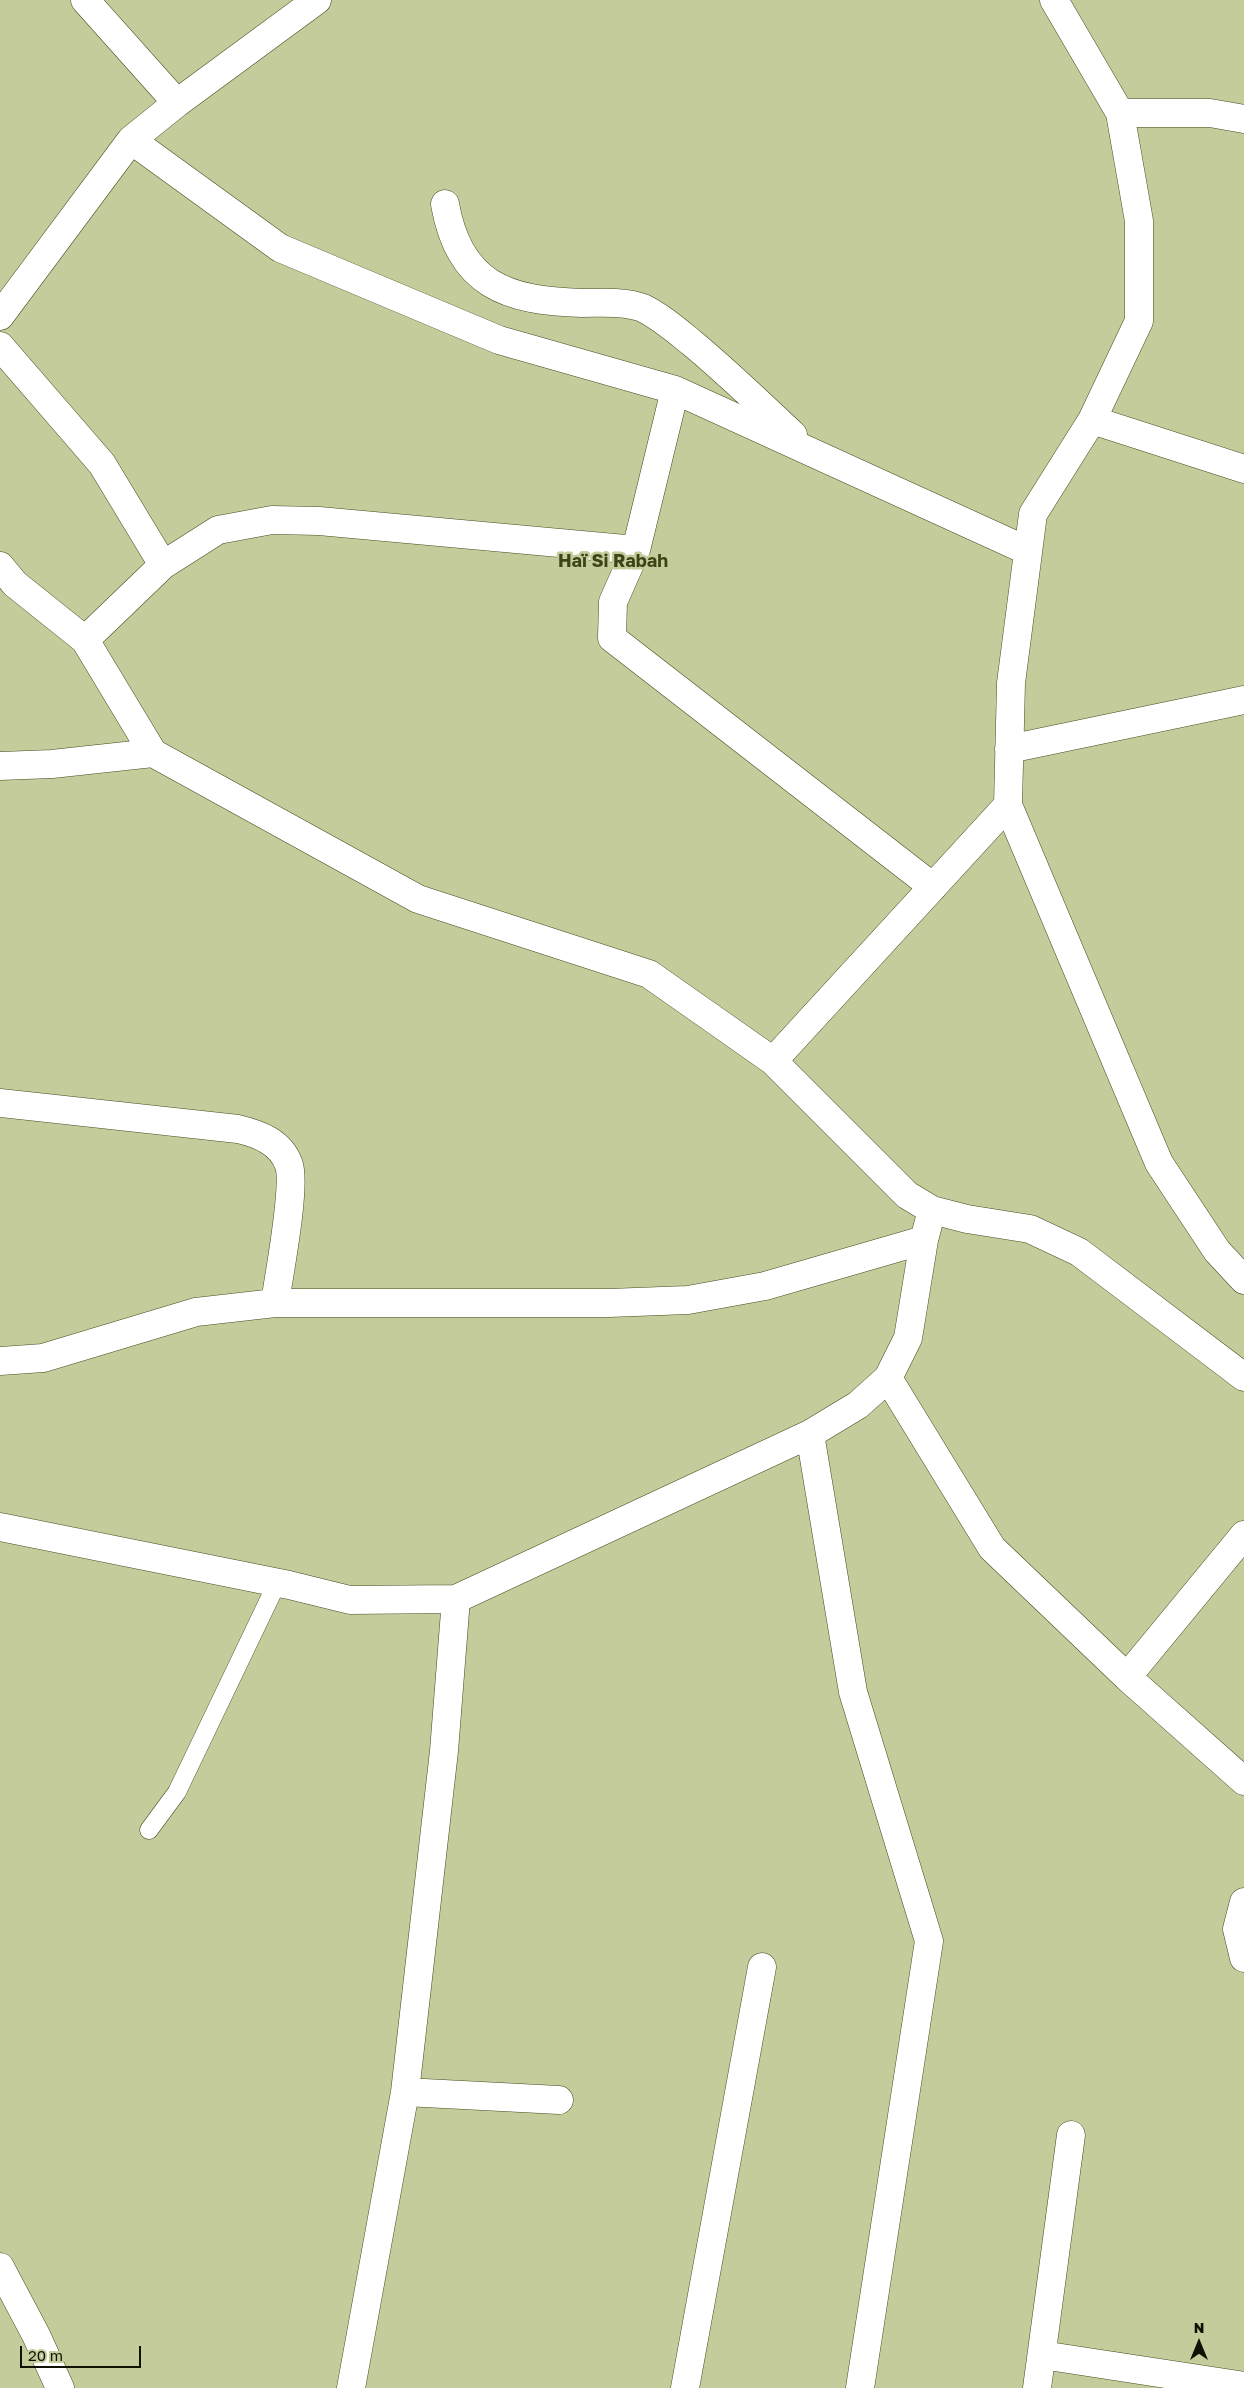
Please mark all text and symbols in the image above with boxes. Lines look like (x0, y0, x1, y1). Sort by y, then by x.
district label: Haï Si Rabah (558, 550, 668, 572)
north arrow (1174, 2318, 1224, 2368)
text: N (1194, 2319, 1204, 2336)
scale bar (22, 2336, 144, 2368)
text: 20 m (28, 2346, 63, 2364)

